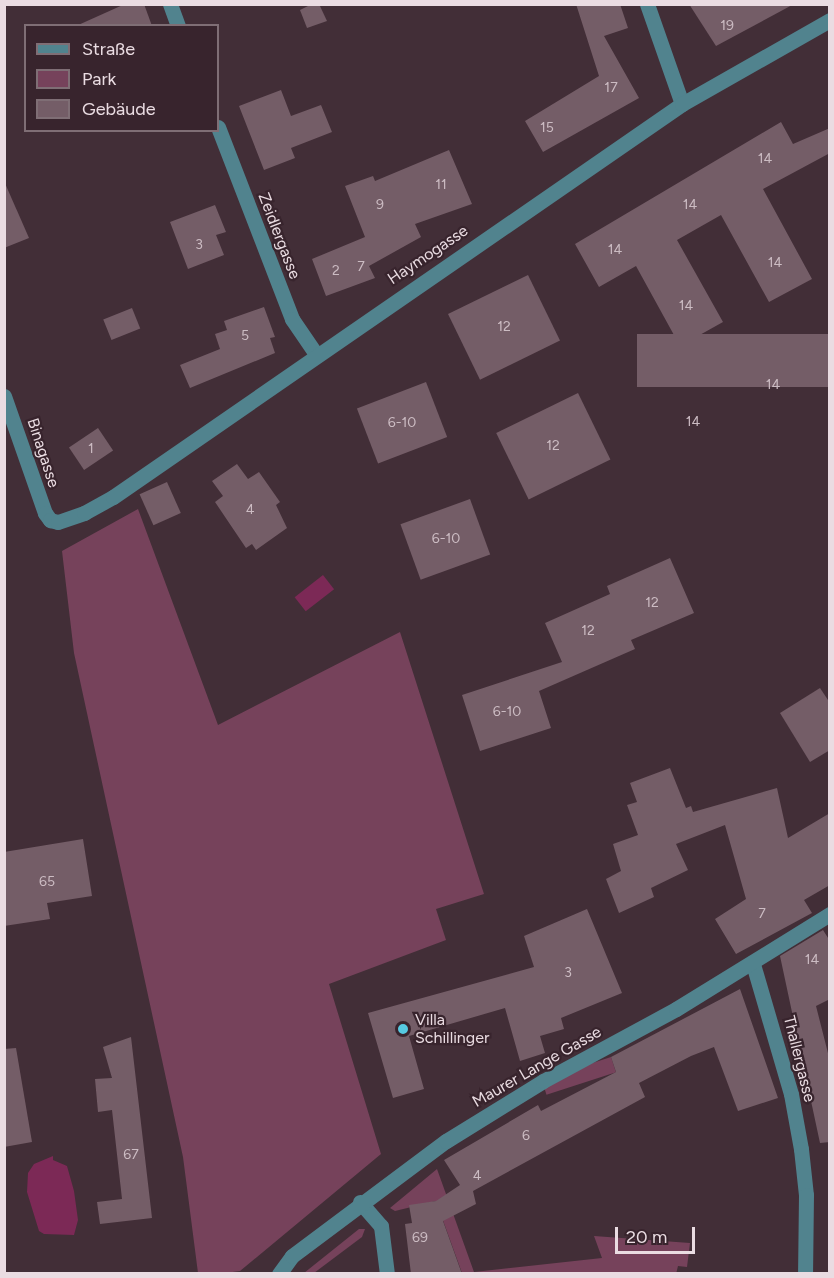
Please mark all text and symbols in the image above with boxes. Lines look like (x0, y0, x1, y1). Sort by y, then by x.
house number: 19 (720, 18, 734, 34)
legend (24, 24, 219, 132)
text: Straße (82, 38, 135, 60)
text: Park (82, 68, 116, 90)
house number: 17 (604, 80, 618, 96)
text: Gebäude (82, 98, 156, 120)
house number: 15 (540, 120, 554, 136)
house number: 14 (758, 151, 772, 167)
house number: 11 (435, 177, 447, 193)
street label: Zeidlergasse (254, 190, 304, 282)
house number: 9 (376, 197, 384, 213)
house number: 14 (683, 197, 697, 213)
street label: Haymogasse (384, 221, 472, 289)
house number: 3 (195, 237, 203, 253)
house number: 14 (608, 242, 622, 258)
house number: 14 (768, 255, 782, 271)
house number: 7 (357, 259, 365, 275)
house number: 2 (332, 263, 340, 279)
house number: 14 (679, 298, 693, 314)
house number: 12 (497, 319, 511, 335)
house number: 5 (241, 328, 249, 344)
house number: 14 (766, 377, 780, 393)
house number: 14 (686, 414, 700, 430)
house number: 6-10 (388, 415, 416, 431)
street label: Binagasse (23, 416, 63, 490)
house number: 12 (546, 438, 560, 454)
house number: 1 (88, 441, 94, 457)
house number: 4 (246, 502, 254, 518)
house number: 6-10 (432, 531, 460, 547)
house number: 12 (645, 595, 659, 611)
house number: 12 (581, 623, 595, 639)
house number: 6-10 (493, 704, 521, 720)
house number: 65 (39, 874, 55, 890)
house number: 7 (758, 906, 766, 922)
house number: 14 (805, 952, 819, 968)
house number: 3 (564, 965, 572, 981)
place label: Villa Schillinger (415, 1010, 489, 1048)
street label: Thallergasse (779, 1014, 819, 1104)
marker: Villa Schillinger (396, 1022, 410, 1036)
street label: Maurer Lange Gasse (469, 1022, 605, 1112)
house number: 6 (522, 1128, 530, 1144)
house number: 67 (123, 1147, 139, 1163)
house number: 4 (473, 1168, 481, 1184)
scale bar (618, 1215, 698, 1253)
text: 20 m (626, 1226, 667, 1248)
house number: 69 (412, 1230, 428, 1246)

